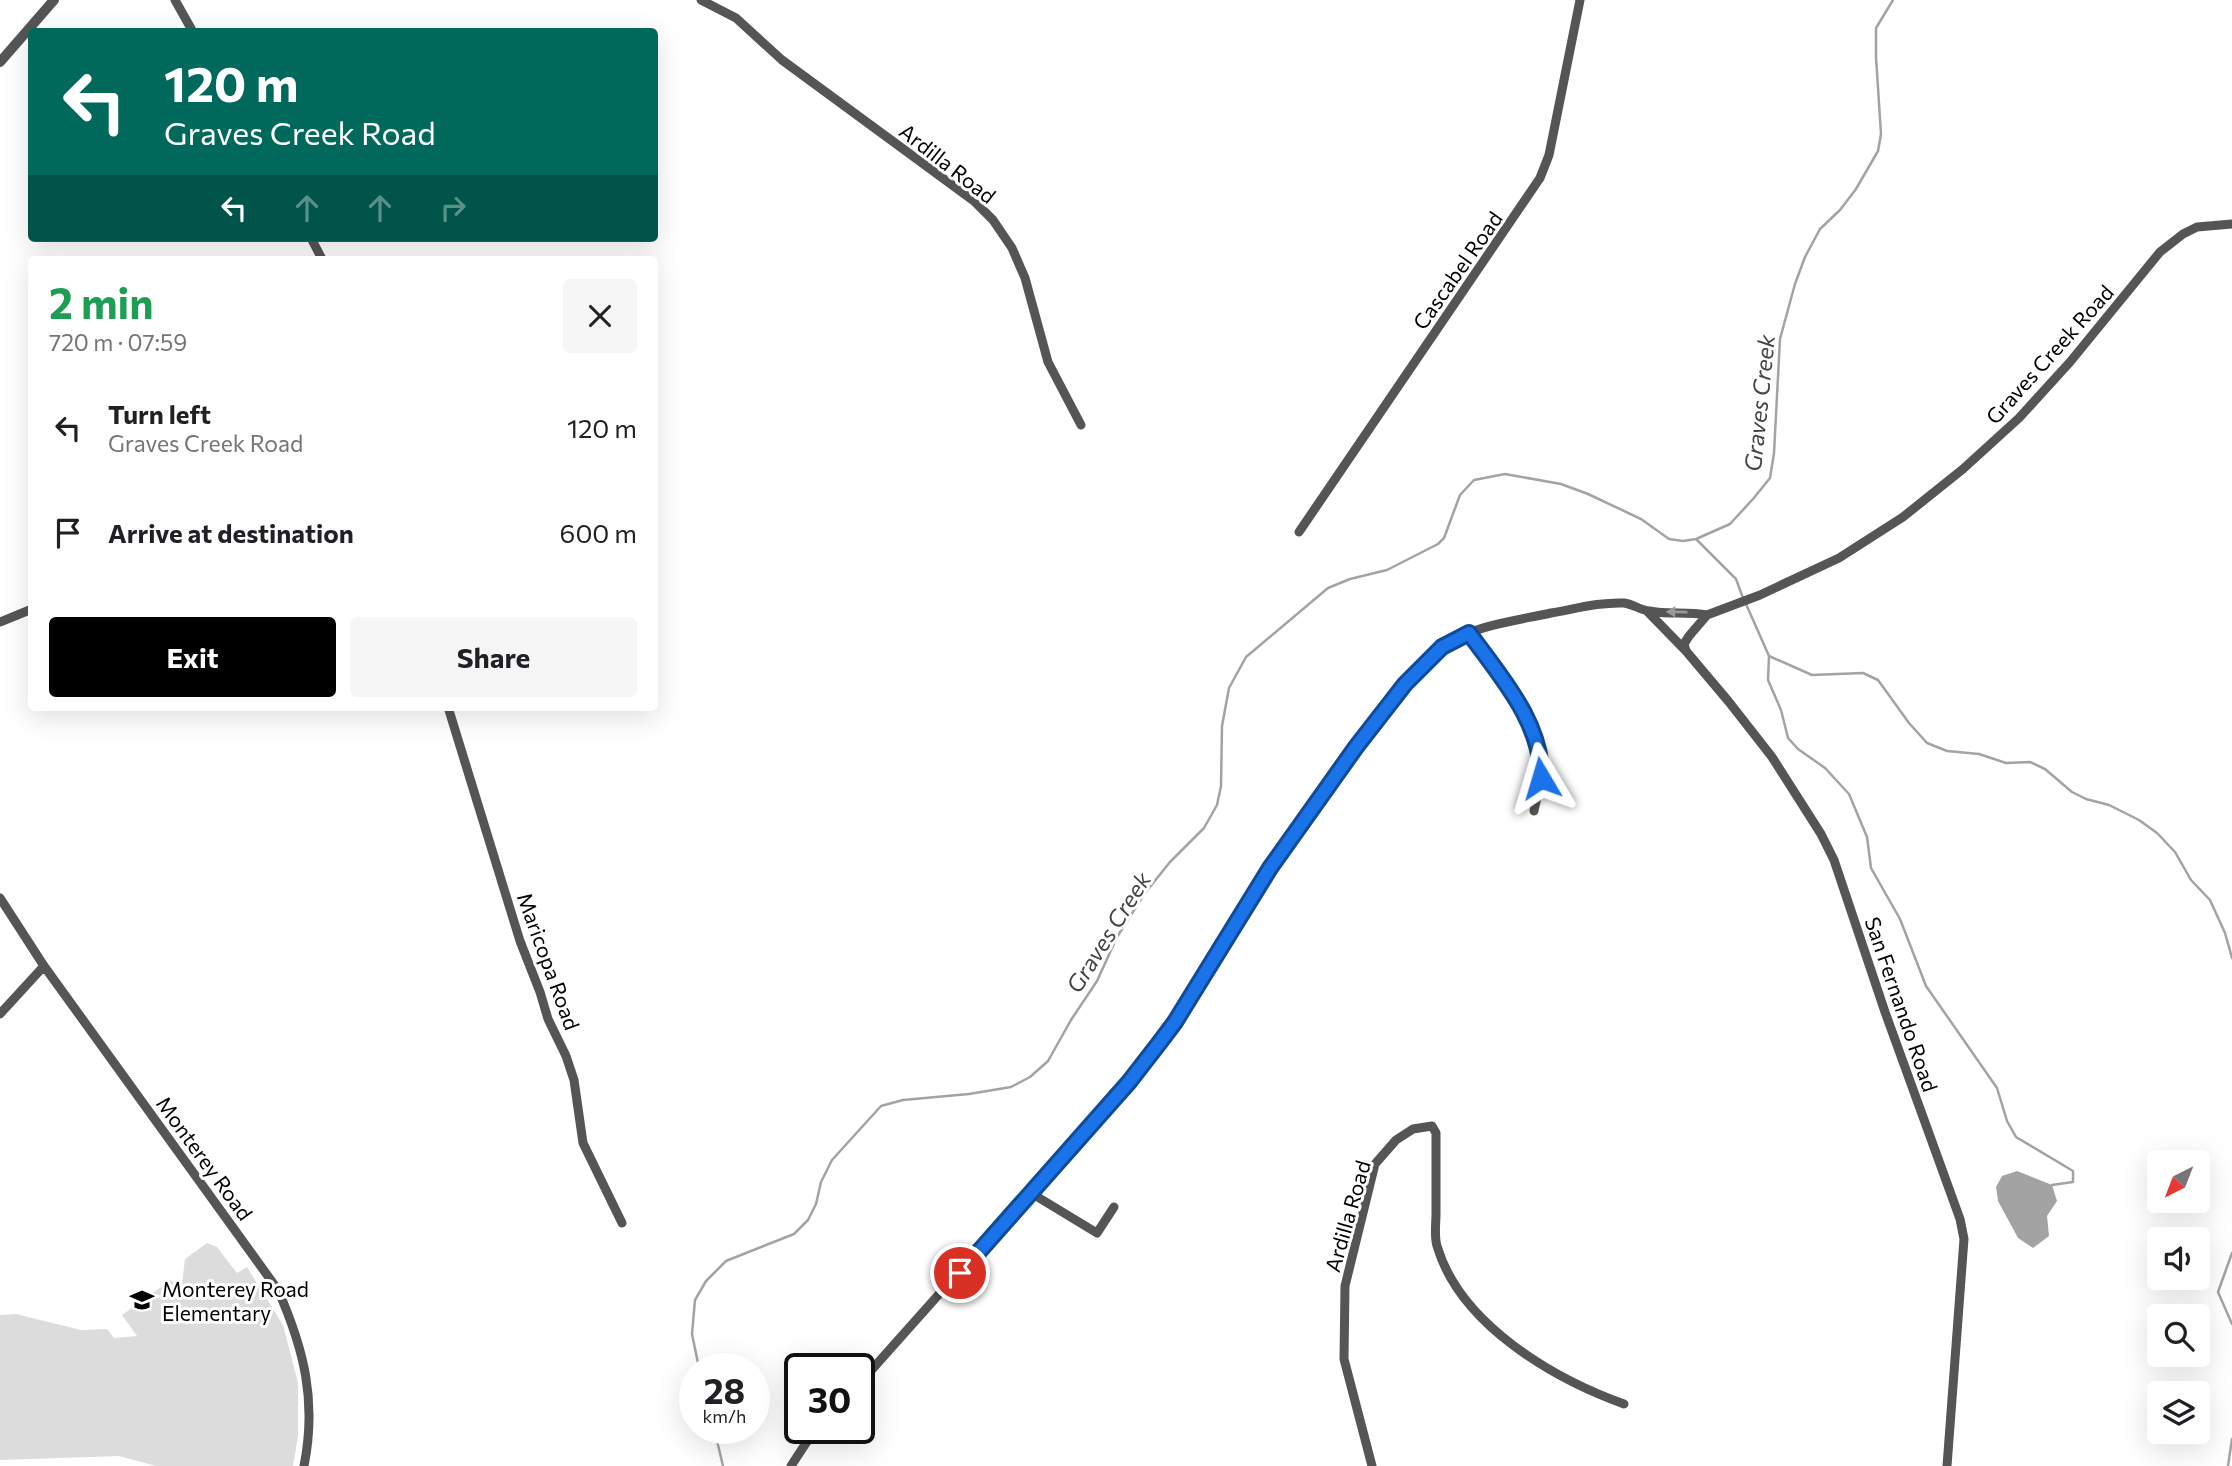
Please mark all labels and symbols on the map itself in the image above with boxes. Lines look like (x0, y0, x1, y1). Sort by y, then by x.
street label: Ardilla Road (895, 118, 1001, 208)
street label: Cascabel Road (1407, 206, 1507, 334)
street label: Graves Creek Road (1980, 279, 2118, 429)
water label: Graves Creek (1738, 333, 1780, 473)
one-way arrow (1666, 606, 1688, 618)
position arrow (1504, 741, 1578, 815)
water label: Graves Creek (1060, 866, 1157, 998)
street label: Maricopa Road (513, 889, 585, 1033)
street label: San Fernando Road (1860, 913, 1944, 1095)
street label: Monterey Road (152, 1091, 258, 1225)
north arrow (2147, 1150, 2210, 1213)
street label: Ardilla Road (1319, 1157, 1375, 1275)
pin (930, 1243, 990, 1303)
place label: Monterey Road Elementary (162, 1276, 309, 1325)
school or university icon: Monterey Road Elementary (128, 1286, 156, 1314)
speed limit sign: 30 (784, 1353, 875, 1444)

